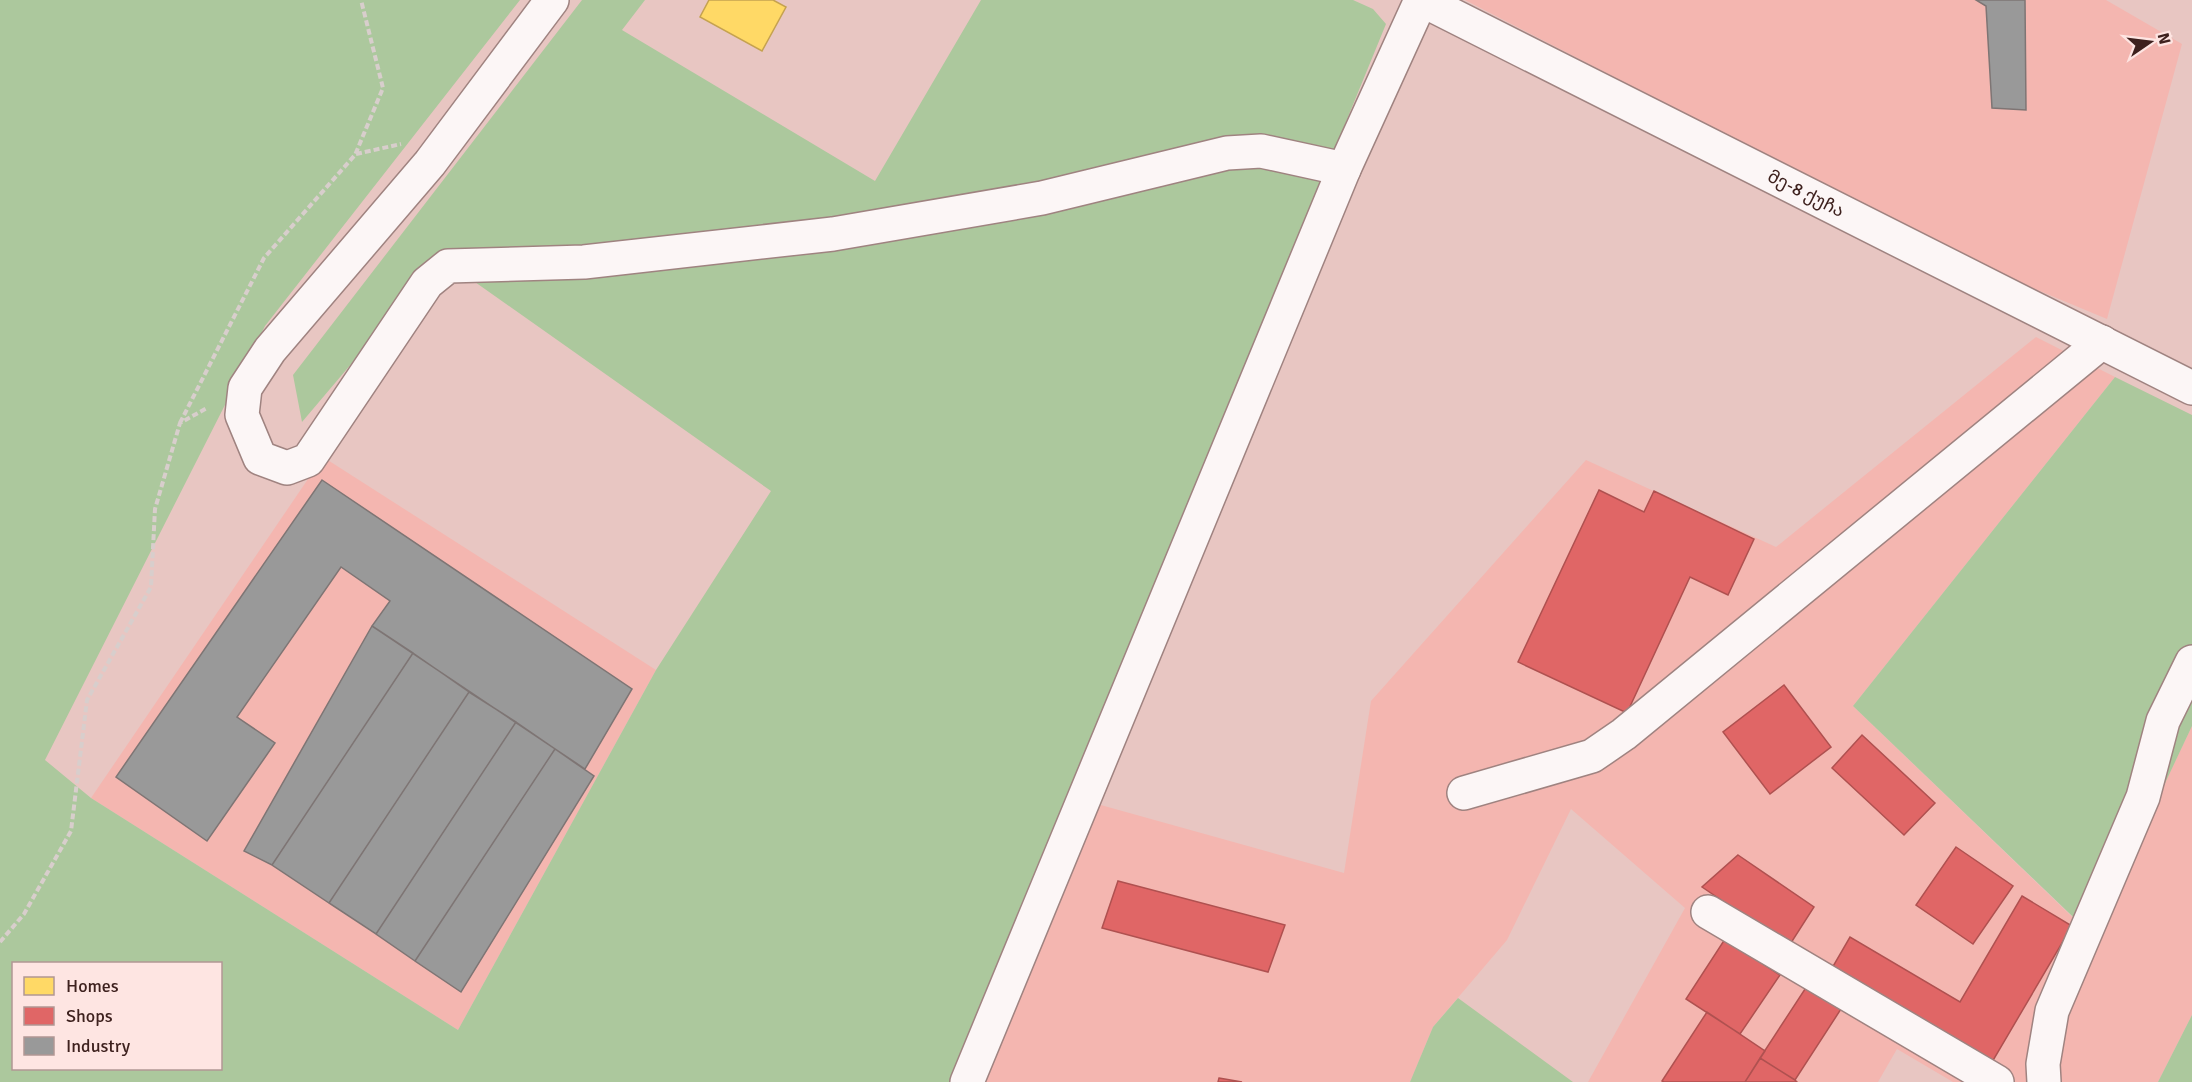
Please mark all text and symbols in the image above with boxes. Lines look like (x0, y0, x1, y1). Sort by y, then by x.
north arrow (2120, 12, 2180, 72)
text: N (2153, 31, 2175, 46)
street label: მე-8 ქუჩა (1764, 165, 1848, 222)
legend (12, 962, 222, 1070)
text: Homes (66, 975, 119, 997)
text: Shops (66, 1005, 113, 1027)
text: Industry (66, 1035, 131, 1057)

